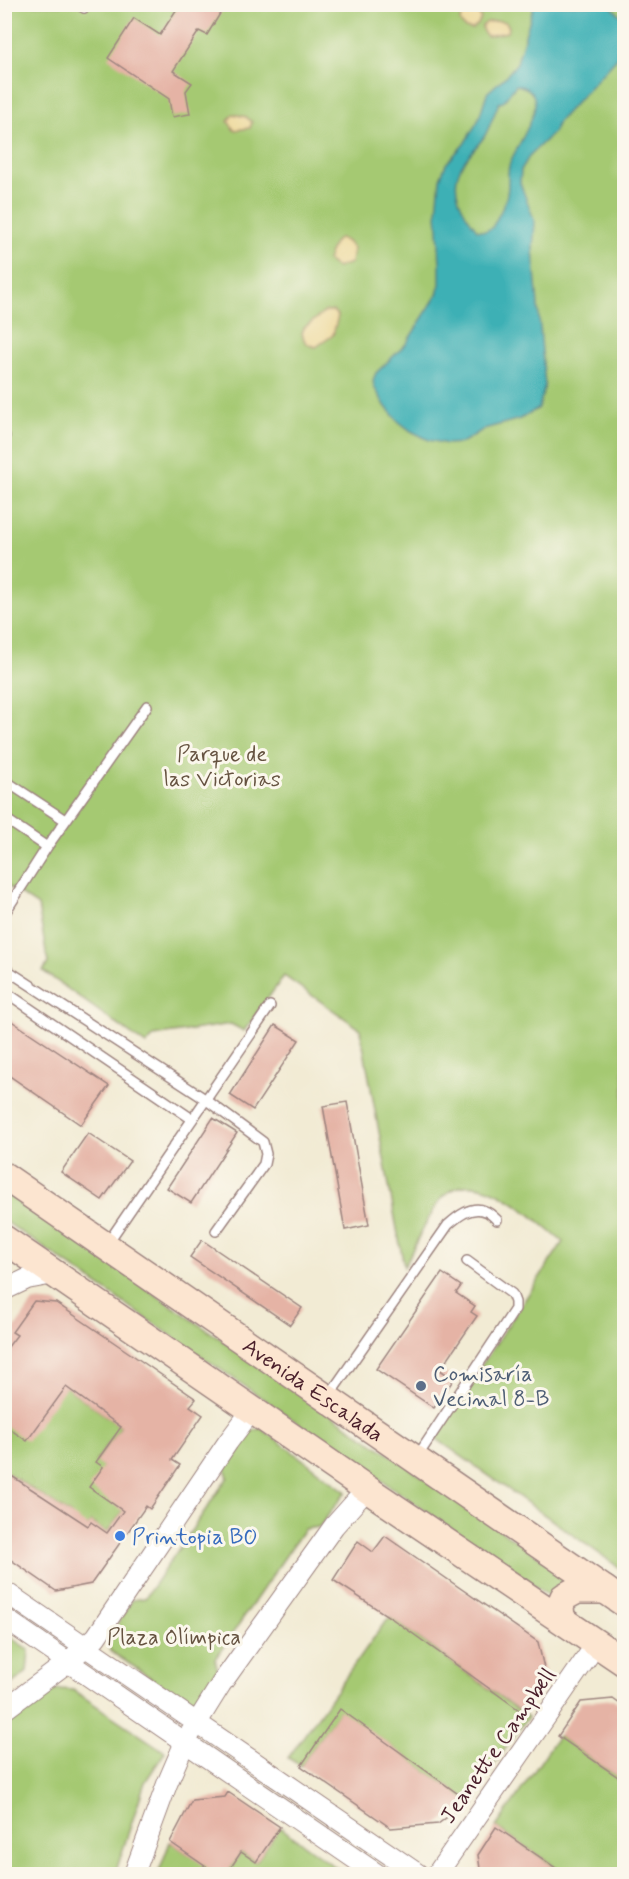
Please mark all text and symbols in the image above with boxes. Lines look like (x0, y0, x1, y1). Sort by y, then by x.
park label: Parque de las Victorias (164, 741, 281, 794)
street label: Avenida Escalada (237, 1333, 388, 1449)
place label: Comisaría Vecinal 8-B (433, 1361, 549, 1414)
marker: Comisaría Vecinal 8-B (414, 1379, 428, 1393)
place label: Printopia BO (132, 1524, 258, 1552)
marker: Printopia BO (113, 1529, 127, 1543)
park label: Plaza Olímpica (107, 1624, 241, 1652)
street label: Jeanette Campbell (435, 1663, 563, 1829)

